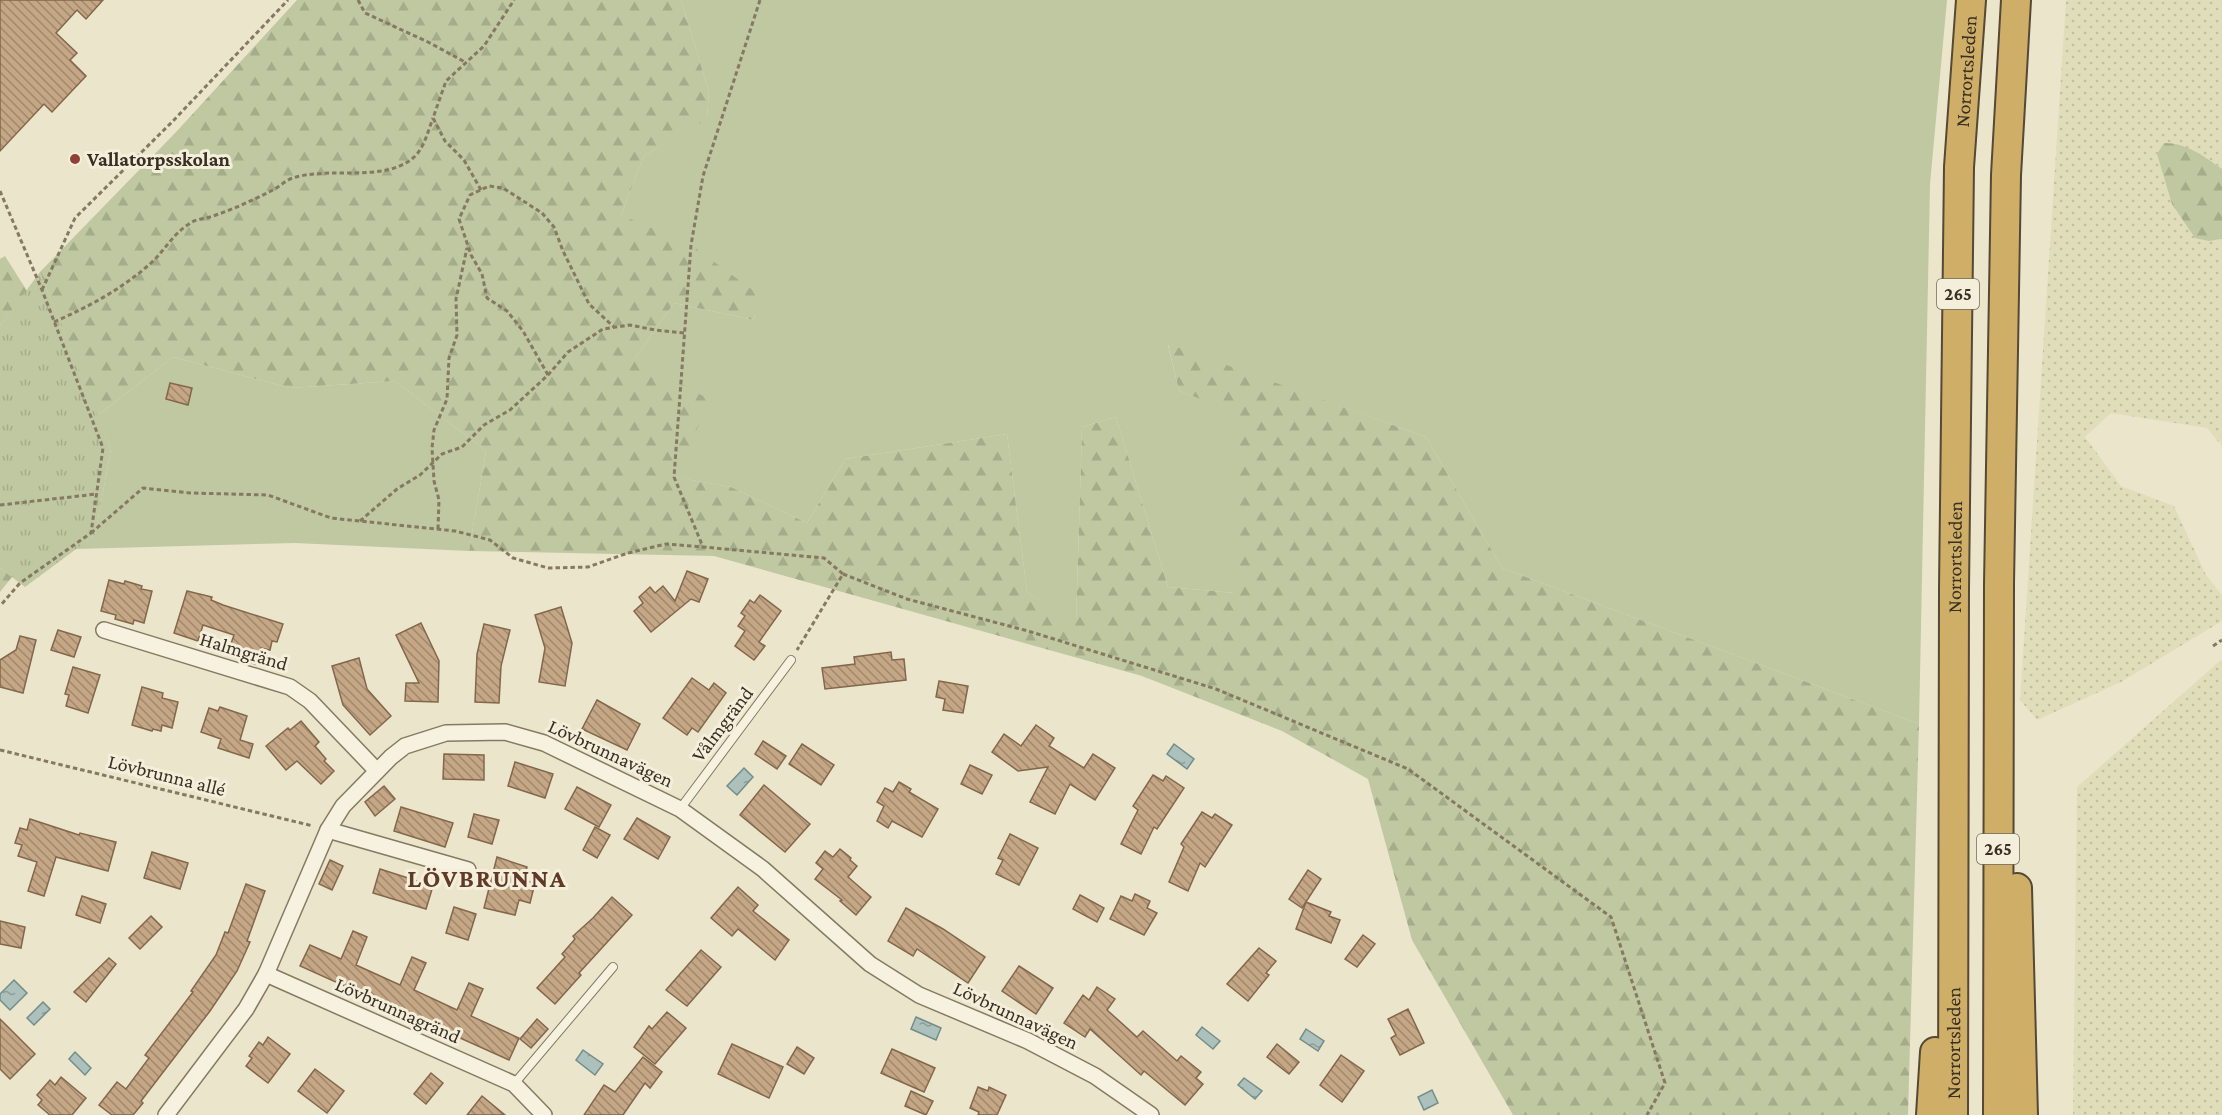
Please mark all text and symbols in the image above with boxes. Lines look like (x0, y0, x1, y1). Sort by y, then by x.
street label: Norrortsleden (1951, 14, 1981, 128)
place label: Vallatorpsskolan (86, 148, 230, 170)
marker: Vallatorpsskolan (68, 152, 82, 166)
road number: 265 (1937, 279, 1979, 309)
street label: Norrortsleden (1943, 501, 1966, 613)
street label: Halmgränd (197, 627, 291, 676)
street label: Vålmgränd (687, 682, 758, 766)
street label: Lövbrunnavägen (545, 714, 677, 793)
street label: Lövbrunna allé (106, 750, 228, 800)
road number: 265 (1977, 834, 2019, 864)
district label: LÖVBRUNNA (407, 864, 567, 893)
street label: Lövbrunnagränd (332, 973, 464, 1049)
street label: Lövbrunnavägen (950, 976, 1082, 1055)
street label: Norrortsleden (1942, 987, 1964, 1099)

